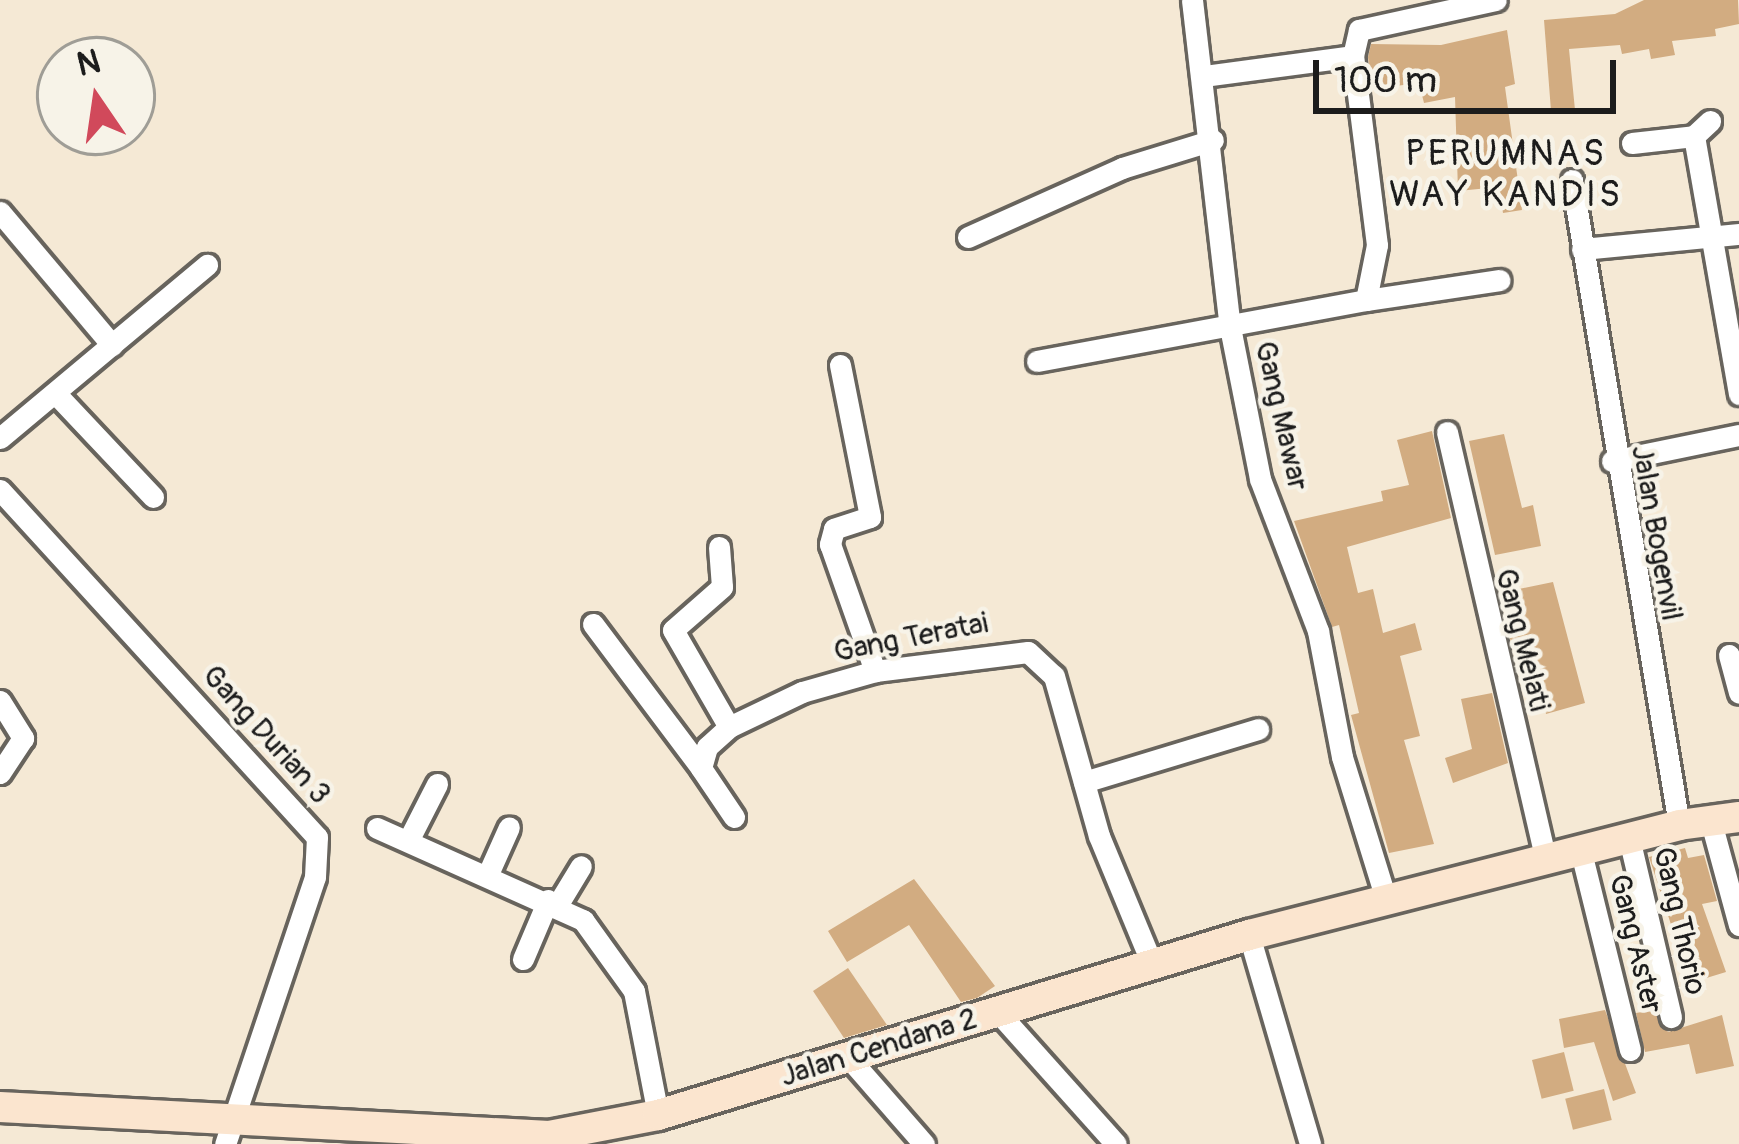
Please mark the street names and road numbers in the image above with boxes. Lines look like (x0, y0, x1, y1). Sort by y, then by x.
street label: Gang Mawar (1246, 338, 1316, 494)
street label: Jalan Bogenvil (1623, 443, 1689, 623)
street label: Gang Melati (1487, 565, 1557, 715)
street label: Gang Teratai (831, 605, 991, 671)
street label: Gang Durian 3 (194, 658, 338, 812)
street label: Gang Thorio (1645, 844, 1713, 998)
street label: Gang Aster (1600, 871, 1670, 1017)
street label: Jalan Cendana 2 (776, 1001, 982, 1095)

